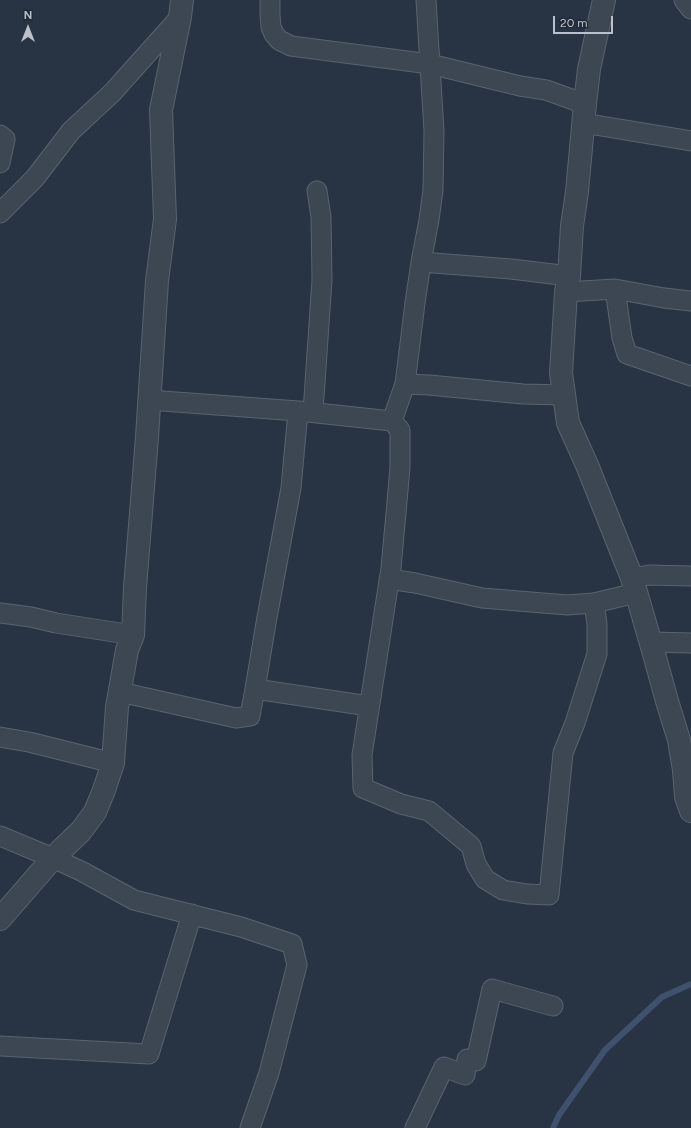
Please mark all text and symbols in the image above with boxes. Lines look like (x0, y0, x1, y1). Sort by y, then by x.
north arrow (8, 8, 48, 48)
scale bar (555, 8, 615, 34)
text: N (24, 9, 32, 22)
text: 20 m (560, 16, 588, 30)

